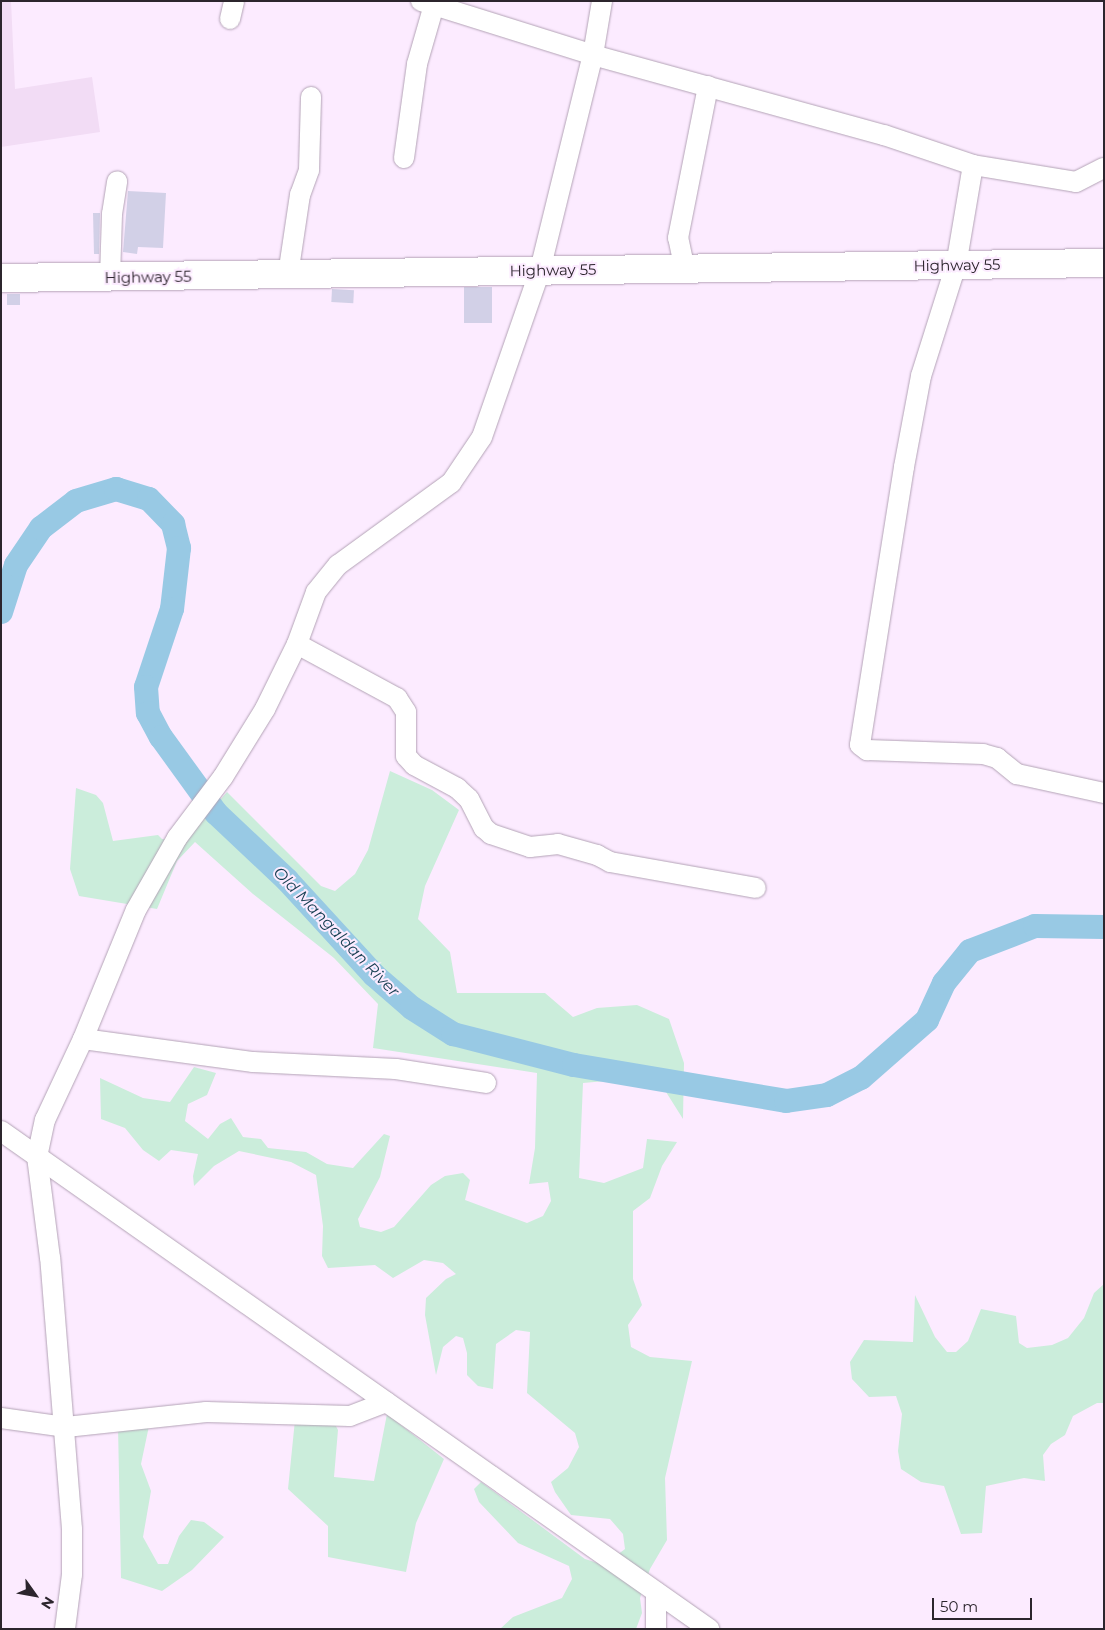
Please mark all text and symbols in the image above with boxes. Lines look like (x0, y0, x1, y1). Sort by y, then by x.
street label: Highway 55 (913, 255, 1001, 275)
street label: Highway 55 (509, 260, 597, 280)
street label: Highway 55 (104, 267, 192, 287)
water label: Old Mangaldan River (269, 863, 403, 1001)
north arrow (10, 1570, 60, 1620)
scale bar (935, 1588, 1035, 1620)
text: N (37, 1593, 58, 1613)
text: 50 m (940, 1597, 978, 1616)

